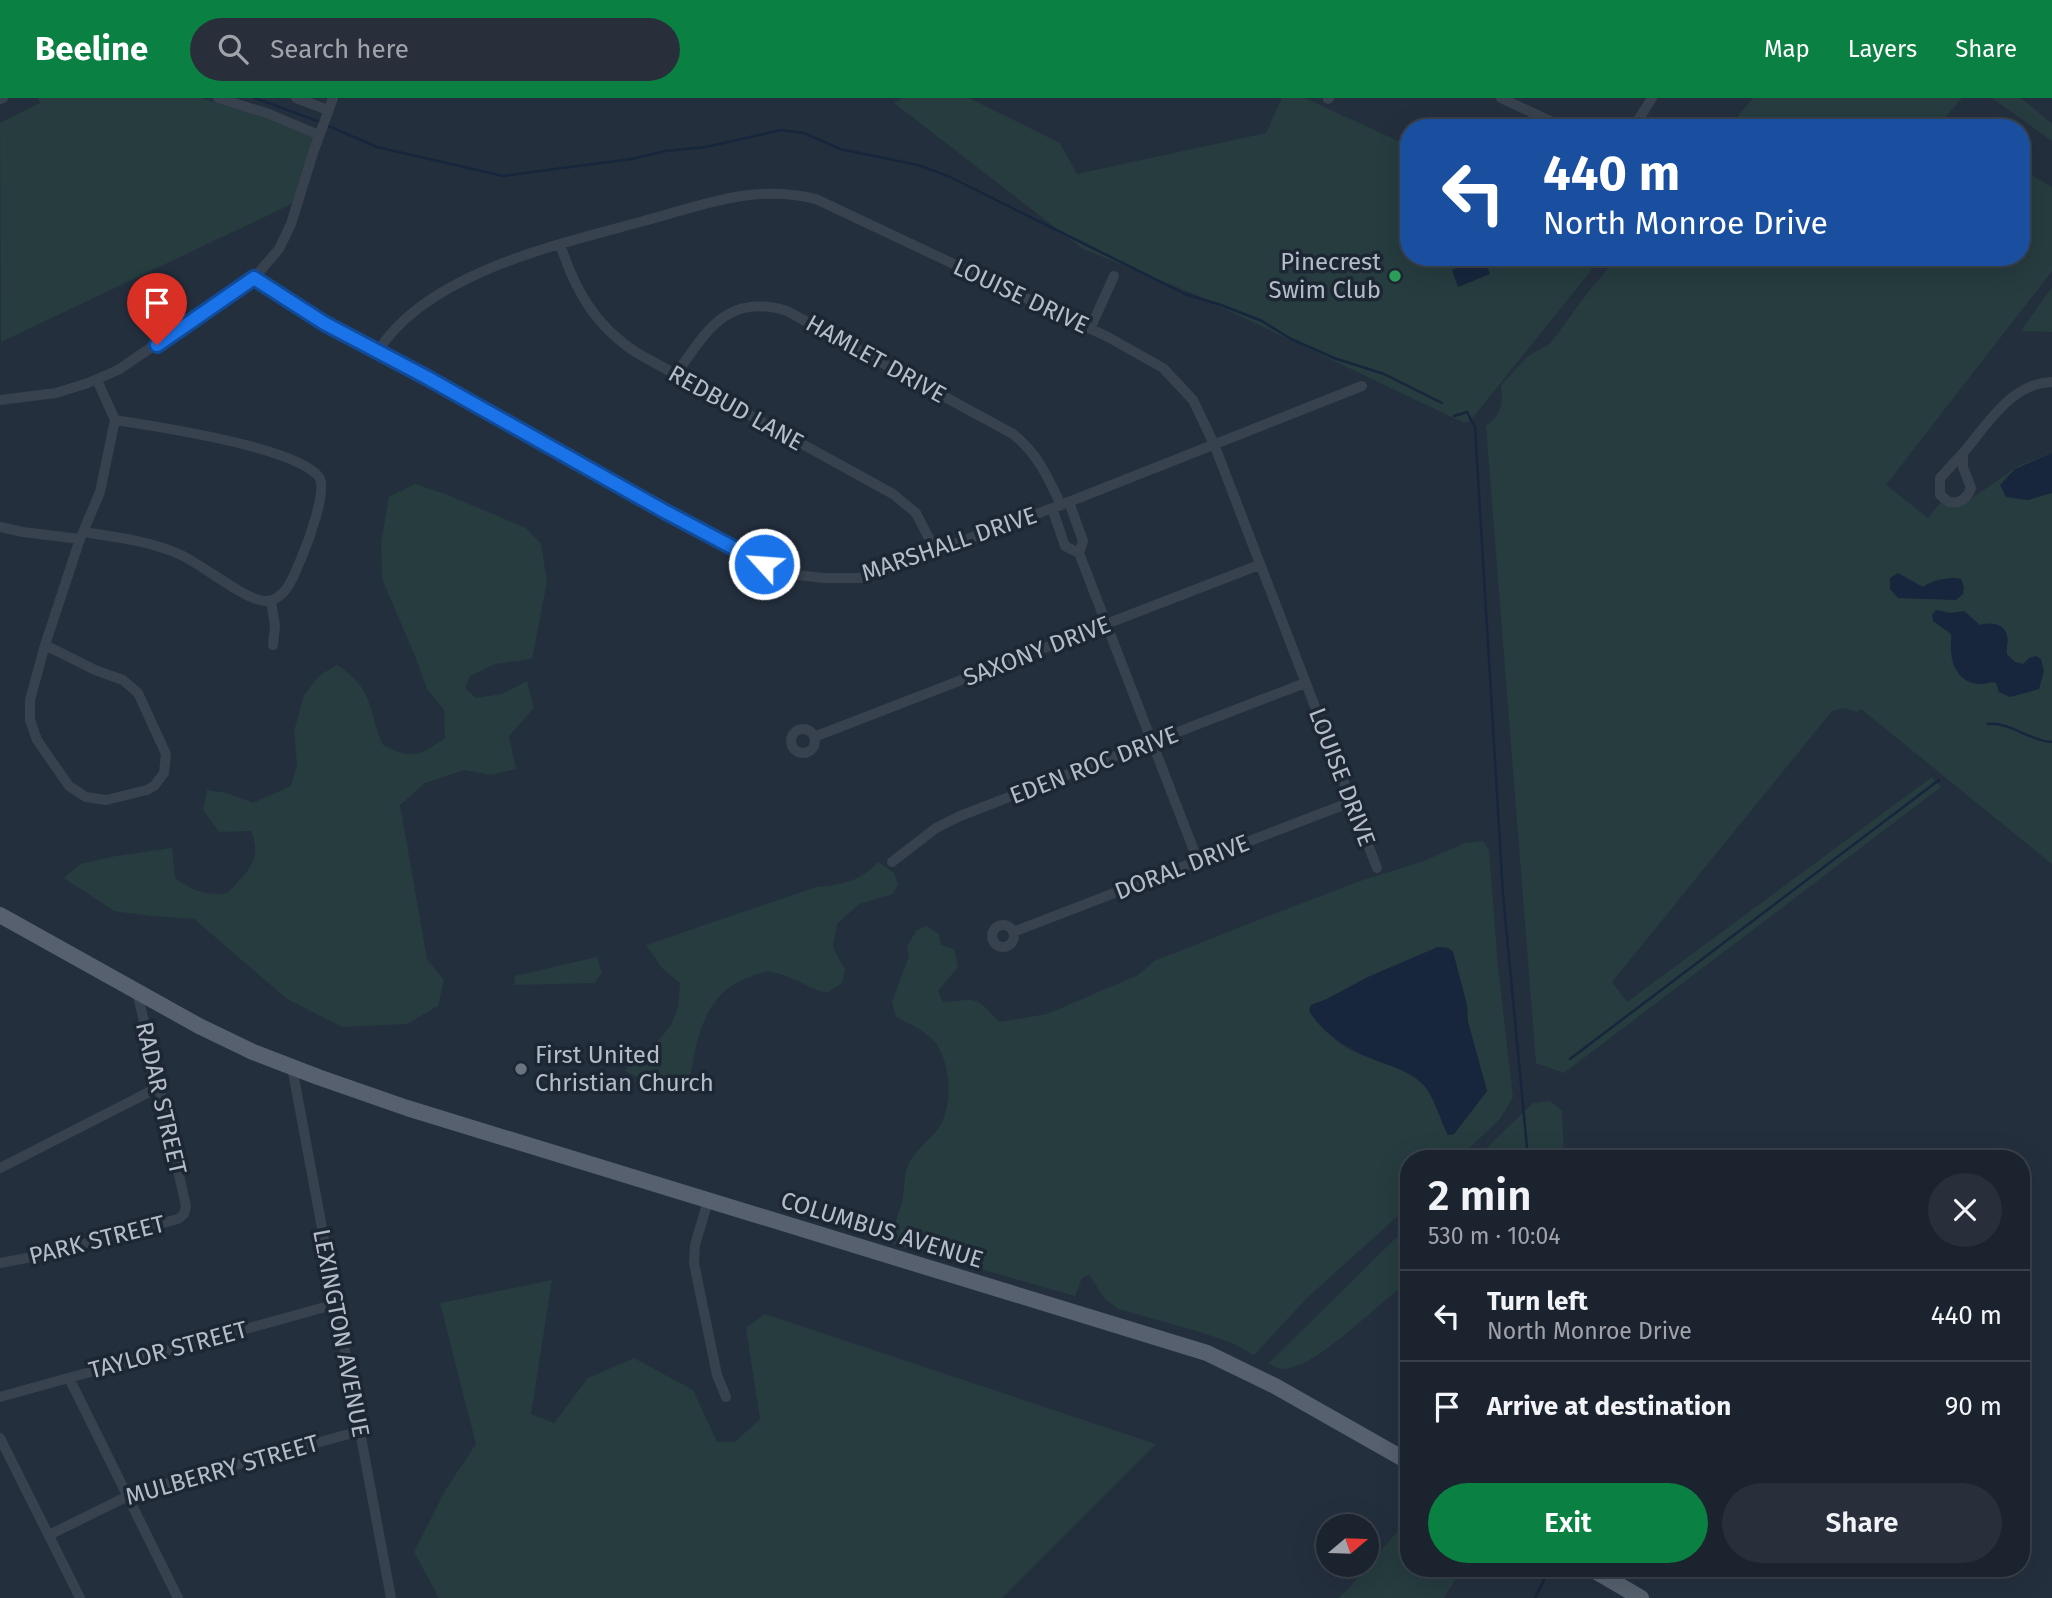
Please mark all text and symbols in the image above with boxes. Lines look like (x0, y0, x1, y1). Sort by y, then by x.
search box (190, 18, 680, 81)
text: Beeline (35, 29, 148, 69)
icon: search (214, 30, 252, 68)
text: Search here (270, 34, 409, 65)
text: Map (1764, 35, 1810, 63)
text: Layers (1848, 35, 1917, 63)
text: Share (1955, 35, 2017, 63)
text: 440 m (1543, 144, 1680, 203)
icon: left (1428, 147, 1519, 238)
text: North Monroe Drive (1543, 204, 1828, 242)
place label: Pinecrest Swim Club (1269, 248, 1381, 304)
street label: LOUISE DRIVE (949, 252, 1093, 340)
marker: Pinecrest Swim Club (1387, 268, 1403, 284)
pin (127, 273, 187, 345)
icon: arrive (138, 284, 176, 322)
street label: HAMLET DRIVE (801, 309, 951, 409)
street label: REDBUD LANE (664, 359, 808, 457)
street label: MARSHALL DRIVE (858, 501, 1040, 587)
position arrow (727, 527, 801, 601)
street label: SAXONY DRIVE (960, 610, 1114, 692)
street label: LOUISE DRIVE (1303, 704, 1381, 850)
street label: EDEN ROC DRIVE (1006, 720, 1182, 810)
street label: DORAL DRIVE (1111, 829, 1253, 905)
street label: RADAR STREET (130, 1019, 192, 1178)
place label: First United Christian Church (535, 1041, 714, 1097)
marker: First United Christian Church (513, 1061, 529, 1077)
text: 2 min (1428, 1171, 1532, 1221)
button: close (1928, 1173, 2002, 1247)
street label: COLUMBUS AVENUE (778, 1186, 986, 1274)
street label: PARK STREET (26, 1209, 168, 1270)
text: 530 m · 10:04 (1428, 1222, 1561, 1250)
street label: LEXINGTON AVENUE (307, 1226, 375, 1440)
text: Turn left (1487, 1286, 1588, 1317)
icon: left (1428, 1297, 1466, 1335)
text: 440 m (1931, 1300, 2002, 1331)
street label: TAYLOR STREET (86, 1315, 251, 1385)
text: North Monroe Drive (1487, 1317, 1692, 1345)
icon: arrive (1428, 1388, 1466, 1426)
text: Arrive at destination (1487, 1391, 1731, 1422)
text: 90 m (1945, 1391, 2002, 1422)
street label: MULBERRY STREET (122, 1429, 322, 1511)
button: Exit (1428, 1483, 1708, 1563)
button: Share (1722, 1483, 2002, 1563)
north arrow (1316, 1514, 1379, 1577)
map controls (1316, 1514, 1379, 1577)

